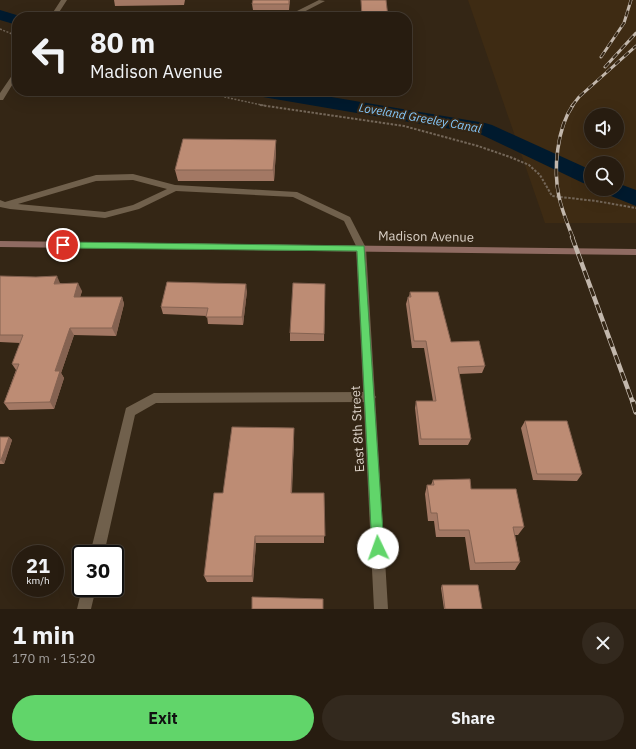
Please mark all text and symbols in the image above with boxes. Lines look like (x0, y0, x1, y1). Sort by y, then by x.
text: 80 m (90, 24, 155, 61)
icon: left (24, 28, 76, 80)
text: Madison Avenue (90, 60, 223, 83)
water label: Loveland Greeley Canal (358, 99, 483, 136)
map controls (584, 108, 624, 196)
button: sound (584, 108, 624, 148)
button: search (584, 156, 624, 196)
street label: Madison Avenue (378, 227, 474, 246)
pin (46, 228, 80, 262)
icon: arrive (52, 234, 74, 256)
street label: East 8th Street (347, 385, 368, 473)
position arrow (357, 527, 399, 569)
speed limit sign: 30 (72, 545, 124, 597)
text: 21 (26, 552, 50, 579)
text: km/h (26, 574, 50, 587)
text: 1 min (12, 619, 75, 651)
button: close (582, 622, 624, 664)
text: 170 m · 15:20 (12, 650, 95, 667)
button: Exit (12, 695, 314, 741)
button: Share (322, 695, 624, 741)

